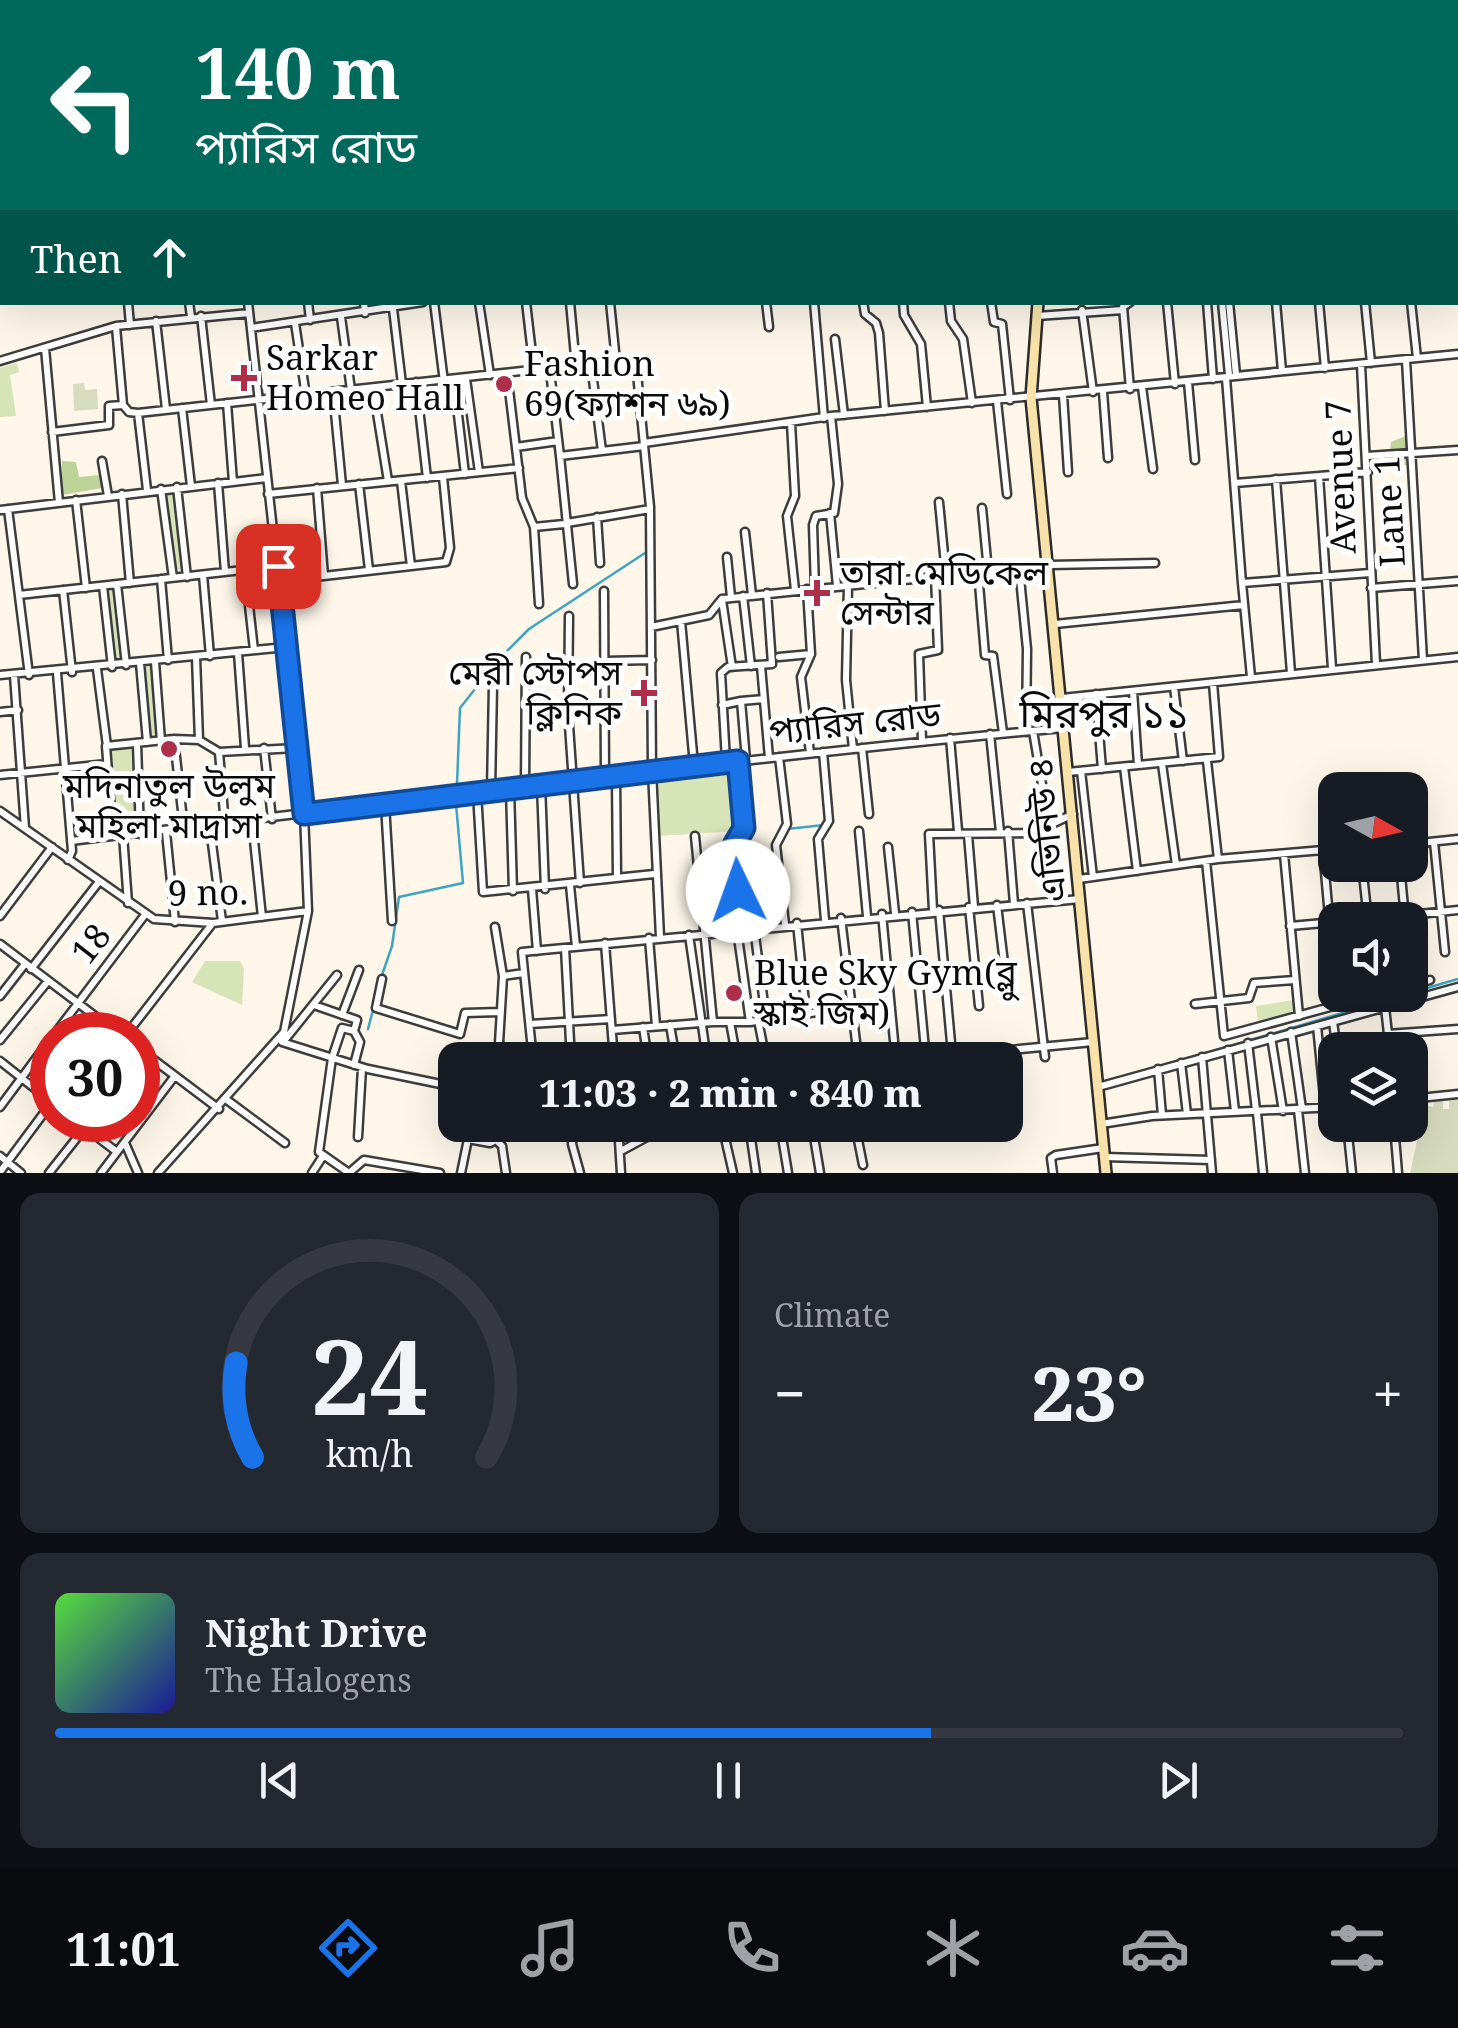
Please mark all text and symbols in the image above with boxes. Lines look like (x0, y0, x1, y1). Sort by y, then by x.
text: 140 m (195, 24, 401, 120)
icon: left (30, 40, 160, 170)
text: প্যারিস রোড (195, 115, 417, 176)
icon: ahead (142, 230, 197, 285)
text: Then (30, 232, 122, 284)
place label: Sarkar Homeo Hall (266, 333, 464, 420)
place label: Fashion 69(ফ্যাশন ৬৯) (524, 339, 731, 426)
marker: Sarkar Homeo Hall (231, 365, 257, 391)
marker: Fashion 69(ফ্যাশন ৬৯) (493, 373, 515, 395)
street label: Avenue 7 (1313, 399, 1366, 555)
street label: Lane 1 (1362, 454, 1415, 568)
pin (236, 524, 321, 609)
icon: arrive (251, 539, 306, 594)
place label: তারা মেডিকেল সেন্টার (839, 548, 1048, 635)
marker: তারা মেডিকেল সেন্টার (804, 580, 830, 606)
place label: মেরী স্টোপস ক্লিনিক (448, 648, 623, 735)
marker: মেরী স্টোপস ক্লিনিক (631, 680, 657, 706)
district label: মিরপুর ১১ (1018, 685, 1189, 740)
street label: প্যারিস রোড (767, 689, 944, 754)
marker: মদিনাতুল উলুম মহিলা মাদ্রাসা (158, 738, 180, 760)
street label: এভিনিউ ৪ (1015, 756, 1076, 904)
place label: মদিনাতুল উলুম মহিলা মাদ্রাসা (62, 761, 275, 848)
north arrow (1318, 772, 1428, 882)
map controls (1318, 772, 1428, 1142)
position arrow (686, 839, 790, 943)
street label: 9 no. (167, 867, 248, 916)
button: sound (1318, 902, 1428, 1012)
street label: 18 (59, 913, 120, 973)
place label: Blue Sky Gym(ব্লু স্কাই জিম) (753, 948, 1021, 1035)
marker: Blue Sky Gym(ব্লু স্কাই জিম) (723, 982, 745, 1004)
speed limit sign: 30 (30, 1012, 160, 1142)
button: layers (1318, 1032, 1428, 1142)
text: 11:03 · 2 min · 840 m (539, 1066, 922, 1118)
text: Climate (774, 1293, 890, 1336)
text: 24 (311, 1304, 428, 1445)
text: 23° (1032, 1341, 1147, 1443)
text: − (774, 1355, 806, 1430)
text: + (1372, 1355, 1403, 1430)
text: km/h (326, 1429, 413, 1477)
text: Night Drive (205, 1606, 427, 1658)
text: The Halogens (205, 1658, 412, 1701)
icon: previous (252, 1753, 307, 1808)
icon: pause (701, 1753, 756, 1808)
icon: next (1151, 1753, 1206, 1808)
icon: directions (313, 1913, 383, 1983)
icon: music (515, 1913, 585, 1983)
icon: phone (717, 1913, 787, 1983)
icon: climate (918, 1913, 988, 1983)
icon: car (1120, 1913, 1190, 1983)
icon: filters (1322, 1913, 1392, 1983)
text: 11:01 (66, 1918, 181, 1979)

